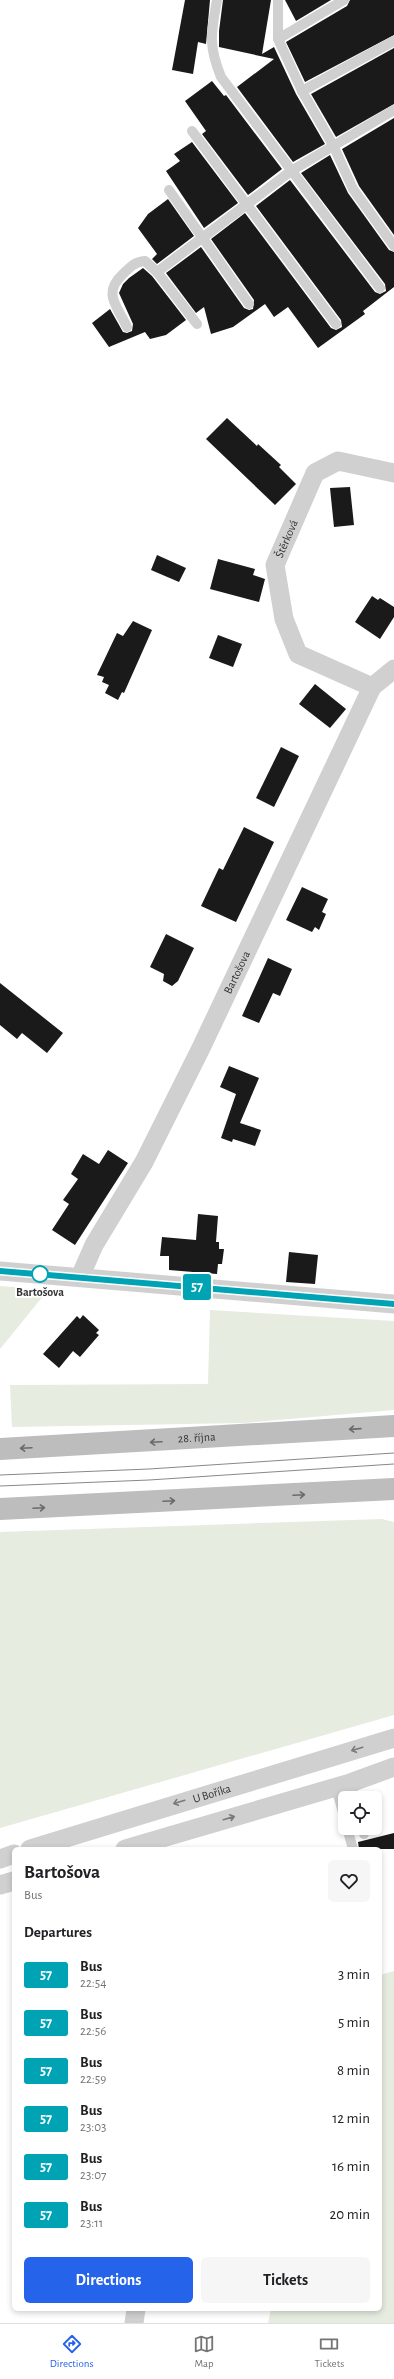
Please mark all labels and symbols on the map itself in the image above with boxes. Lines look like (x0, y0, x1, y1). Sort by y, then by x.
street label: Štěrková (272, 518, 300, 560)
street label: Bartošova (222, 949, 252, 996)
marker: Bartošova (31, 1265, 49, 1283)
line badge: 57 (179, 1274, 215, 1300)
place label: Bartošova (16, 1286, 64, 1298)
one-way arrow (349, 1426, 362, 1433)
street label: 28. října (178, 1430, 216, 1445)
one-way arrow (149, 1438, 162, 1445)
one-way arrow (20, 1444, 33, 1452)
one-way arrow (292, 1491, 305, 1499)
one-way arrow (162, 1497, 175, 1505)
one-way arrow (32, 1504, 45, 1511)
one-way arrow (350, 1746, 363, 1753)
street label: U Boříka (191, 1782, 233, 1805)
one-way arrow (172, 1799, 185, 1806)
one-way arrow (223, 1814, 236, 1821)

